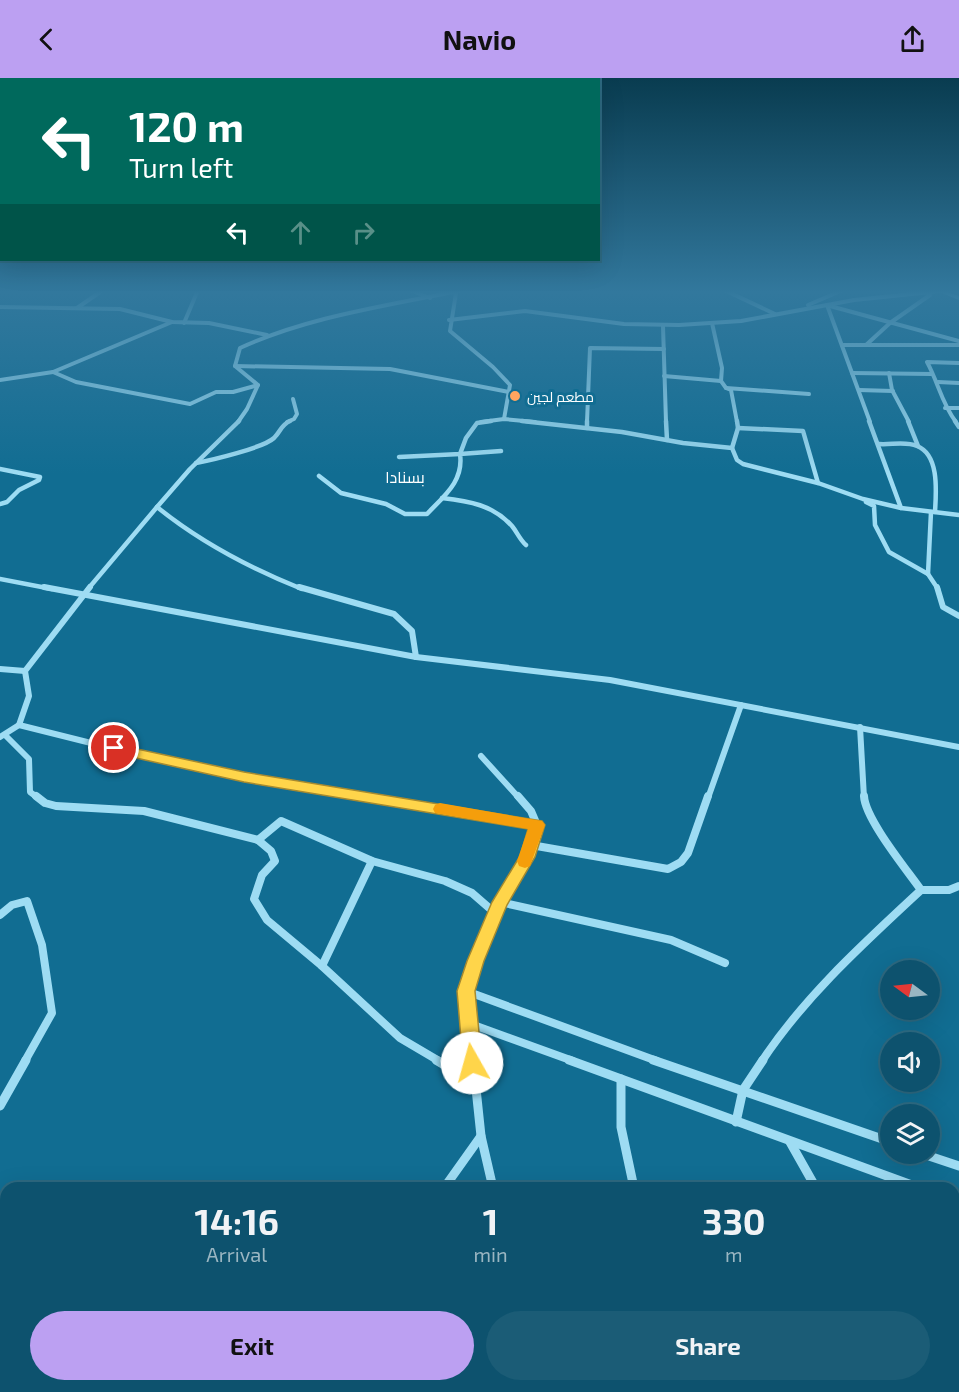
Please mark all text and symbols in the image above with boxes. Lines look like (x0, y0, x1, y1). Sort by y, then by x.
icon: back (30, 23, 63, 56)
text: Navio (443, 23, 516, 55)
icon: share (896, 23, 929, 56)
text: 120 m (129, 100, 244, 150)
icon: left (30, 102, 108, 180)
text: Turn left (129, 151, 233, 183)
icon: left (221, 216, 254, 249)
icon: ahead (284, 216, 317, 249)
icon: right (347, 216, 380, 249)
place label: مطعم لجين (527, 388, 594, 407)
marker: مطعم لجين (508, 389, 522, 403)
district label: بسنادا (385, 467, 425, 487)
pin (88, 722, 139, 773)
icon: arrive (97, 731, 130, 764)
north arrow (880, 960, 940, 1020)
map controls (880, 960, 940, 1164)
position arrow (440, 1031, 504, 1095)
button: sound (880, 1032, 940, 1092)
button: layers (880, 1104, 940, 1164)
text: 14:16 (194, 1199, 279, 1242)
text: 1 (483, 1199, 498, 1242)
text: 330 (702, 1199, 766, 1242)
text: Arrival (206, 1242, 267, 1266)
text: min (473, 1242, 508, 1266)
text: m (725, 1242, 743, 1266)
button: Exit (30, 1311, 474, 1380)
button: Share (486, 1311, 930, 1380)

